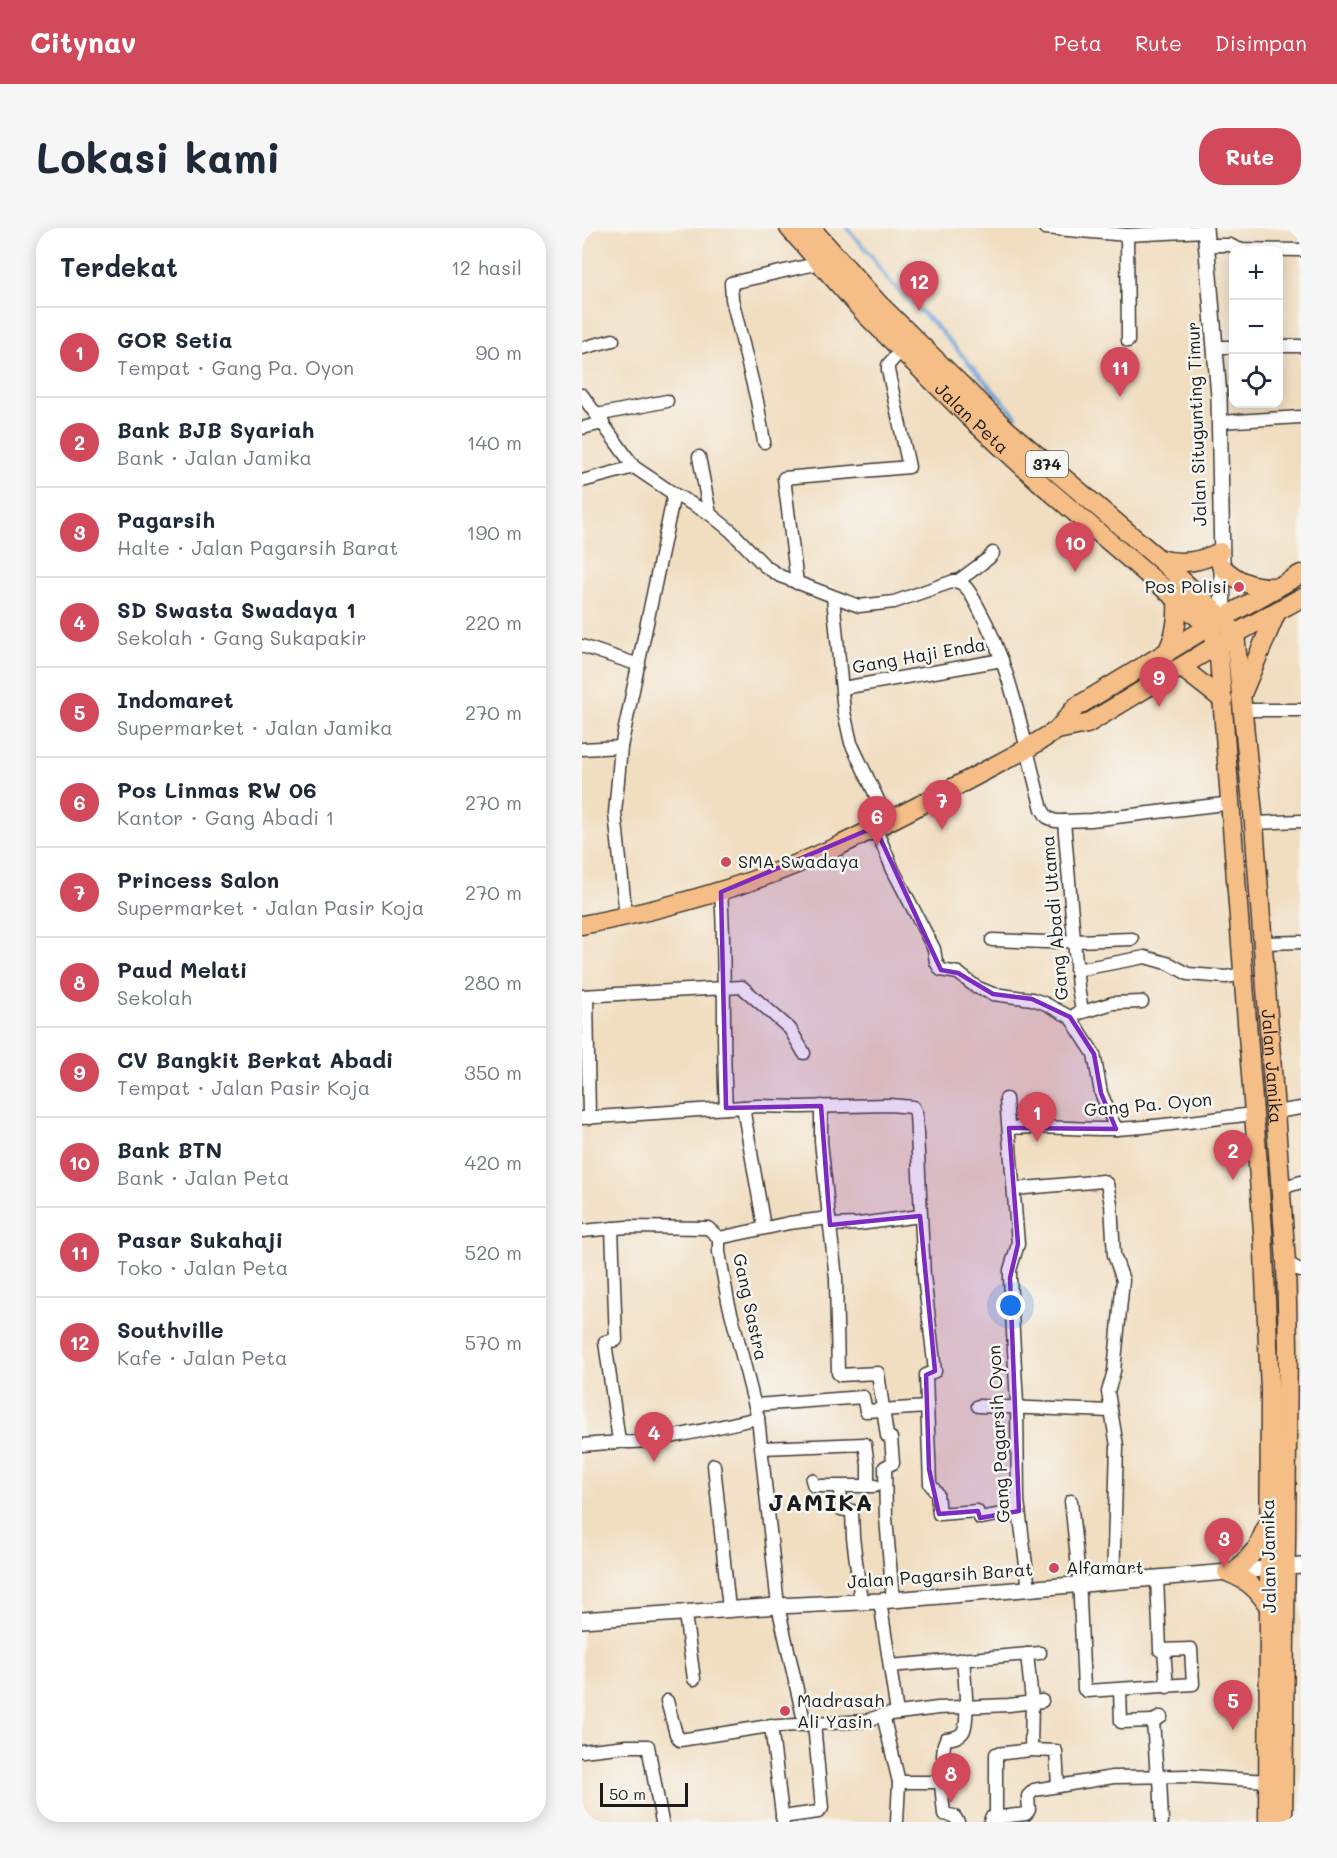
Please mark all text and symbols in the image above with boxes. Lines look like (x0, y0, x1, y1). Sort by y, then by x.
text: Citynav (30, 24, 136, 60)
text: Peta (1054, 29, 1102, 56)
text: Rute (1135, 29, 1182, 56)
text: Disimpan (1215, 29, 1307, 56)
button: Rute (1199, 128, 1301, 185)
text: Lokasi kami (36, 129, 281, 184)
map controls (1229, 246, 1283, 408)
button: + (1229, 246, 1283, 300)
text: Terdekat (60, 250, 178, 284)
text: 12 hasil (451, 254, 522, 280)
pin: 12 (900, 262, 938, 311)
button: − (1229, 300, 1283, 354)
street label: Jalan Situgunting Timur (1180, 321, 1212, 527)
text: GOR Setia (117, 325, 233, 354)
text: 1 (75, 339, 84, 365)
text: 90 m (476, 339, 522, 365)
pin: 11 (1100, 348, 1140, 397)
text: Tempat · Gang Pa. Oyon (117, 354, 354, 380)
button: locate (1229, 354, 1283, 408)
street label: Jalan Peta (930, 377, 1014, 459)
text: Bank BJB Syariah (117, 415, 314, 444)
text: 2 (74, 429, 85, 455)
text: 140 m (467, 429, 522, 455)
text: Bank · Jalan Jamika (117, 444, 312, 470)
road number: 374 (1026, 451, 1068, 477)
text: Pagarsih (117, 505, 215, 534)
text: 3 (74, 519, 86, 545)
text: 190 m (467, 519, 522, 545)
pin: 10 (1056, 522, 1094, 572)
text: Halte · Jalan Pagarsih Barat (117, 534, 398, 560)
place label: Pos Polisi (1145, 574, 1227, 598)
marker: Pos Polisi (1232, 580, 1246, 594)
text: SD Swasta Swadaya 1 (117, 595, 356, 624)
text: 4 (73, 609, 86, 635)
text: 220 m (465, 609, 522, 635)
text: Sekolah · Gang Sukapakir (117, 624, 367, 650)
street label: Gang Haji Enda (850, 631, 987, 679)
pin: 9 (1140, 658, 1178, 707)
text: Indomaret (117, 685, 233, 714)
text: 5 (74, 699, 85, 725)
text: 270 m (465, 699, 522, 725)
text: Supermarket · Jalan Jamika (117, 714, 393, 740)
text: Pos Linmas RW 06 (117, 775, 317, 804)
pin: 7 (922, 780, 962, 830)
text: 6 (73, 789, 86, 815)
text: 270 m (465, 789, 522, 815)
pin: 6 (858, 796, 896, 846)
text: Kantor · Gang Abadi 1 (117, 804, 334, 830)
street label: Gang Abadi Utama (1035, 835, 1073, 1001)
place label: SMA Swadaya (738, 849, 859, 873)
marker: SMA Swadaya (719, 855, 733, 869)
text: Princess Salon (117, 865, 279, 894)
text: 7 (74, 879, 85, 905)
text: 270 m (465, 879, 522, 905)
text: Supermarket · Jalan Pasir Koja (117, 894, 424, 920)
text: Paud Melati (117, 955, 248, 984)
text: 8 (73, 969, 86, 995)
text: 280 m (464, 969, 522, 995)
text: Sekolah (117, 984, 192, 1010)
street label: Jalan Jamika (1257, 1008, 1289, 1124)
text: CV Bangkit Berkat Abadi (117, 1045, 394, 1074)
text: 9 (73, 1059, 86, 1085)
text: 350 m (464, 1059, 522, 1085)
text: Tempat · Jalan Pasir Koja (117, 1074, 370, 1100)
street label: Gang Pa. Oyon (1083, 1086, 1213, 1122)
pin: 1 (1018, 1092, 1056, 1142)
pin: 2 (1214, 1130, 1252, 1180)
text: Bank BTN (117, 1135, 222, 1164)
text: 10 (69, 1149, 90, 1175)
text: 420 m (464, 1149, 522, 1175)
text: Bank · Jalan Peta (117, 1164, 289, 1190)
text: Pasar Sukahaji (117, 1225, 283, 1254)
text: 11 (71, 1239, 88, 1265)
text: 520 m (465, 1239, 522, 1265)
street label: Gang Sastra (728, 1251, 774, 1363)
text: Toko · Jalan Peta (117, 1254, 288, 1280)
your location (996, 1291, 1025, 1320)
text: Southville (117, 1315, 224, 1344)
text: 12 (69, 1329, 90, 1355)
text: 570 m (465, 1329, 522, 1355)
text: Kafe · Jalan Peta (117, 1344, 288, 1370)
street label: Gang Pagarsih Oyon (981, 1344, 1015, 1524)
pin: 4 (634, 1412, 674, 1462)
district label: JAMIKA (768, 1486, 874, 1517)
street label: Jalan Jamika (1255, 1499, 1281, 1613)
pin: 3 (1204, 1518, 1244, 1568)
place label: Alfamart (1066, 1555, 1144, 1579)
street label: Jalan Pagarsih Barat (846, 1557, 1034, 1593)
marker: Alfamart (1047, 1561, 1061, 1575)
pin: 5 (1214, 1680, 1252, 1730)
place label: Madrasah Ali Yasin (797, 1688, 884, 1733)
marker: Madrasah Ali Yasin (778, 1704, 792, 1718)
pin: 8 (932, 1754, 970, 1803)
scale bar (600, 1780, 688, 1808)
text: 50 m (609, 1783, 646, 1804)

